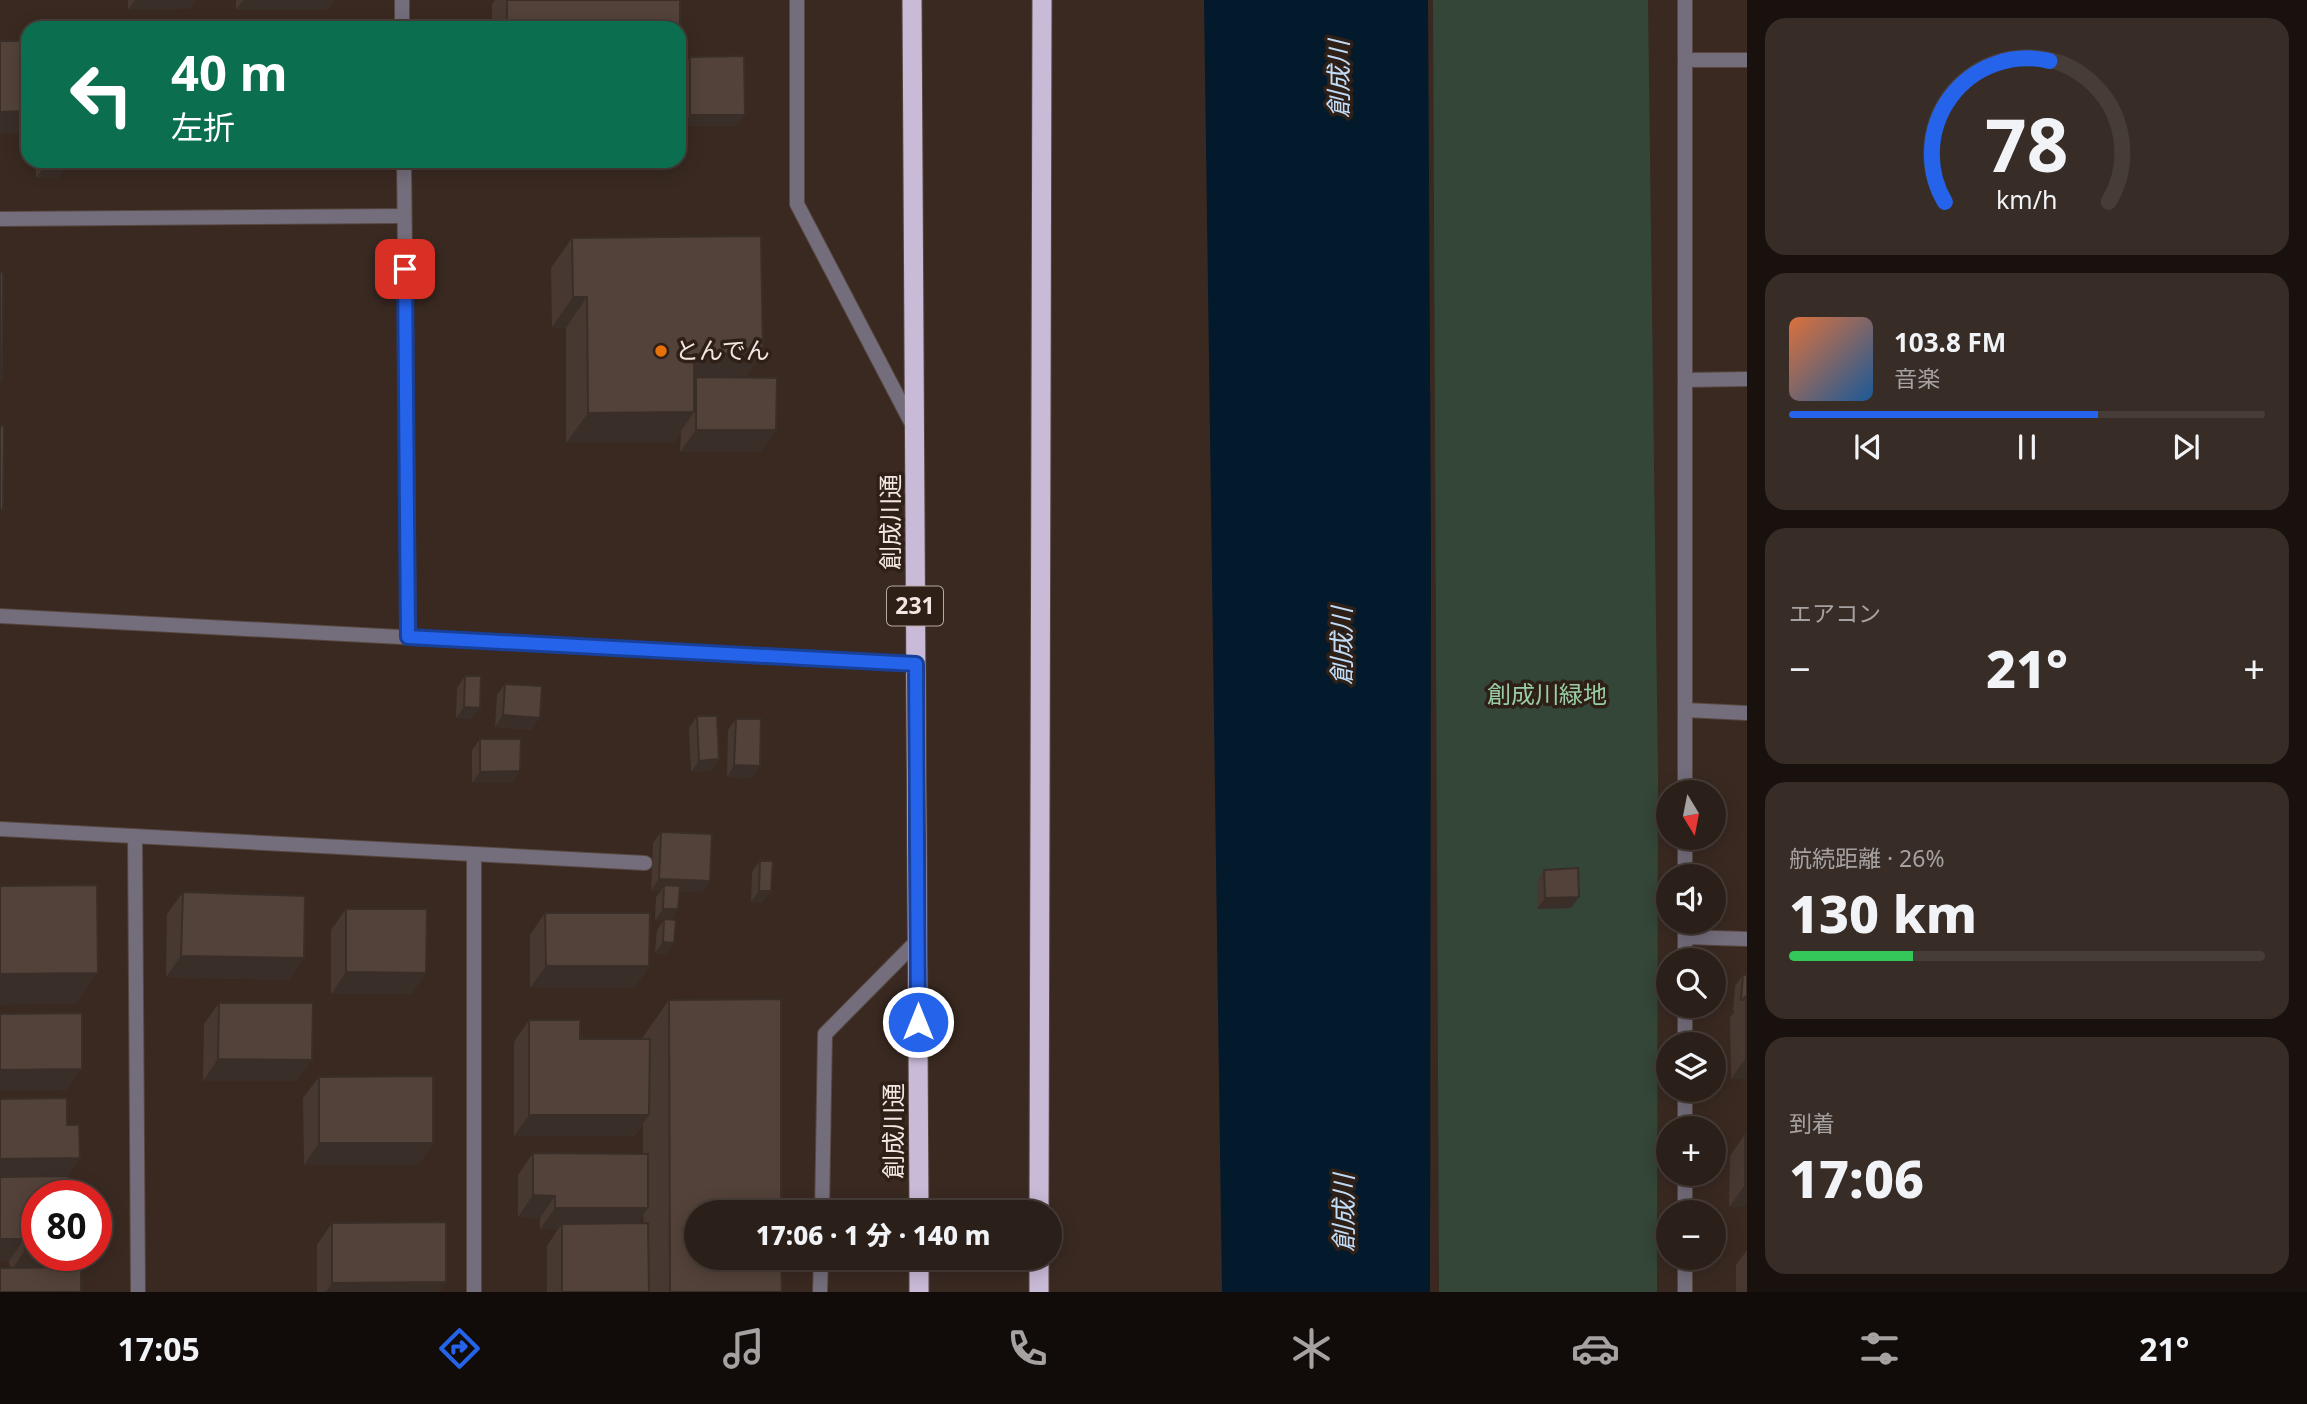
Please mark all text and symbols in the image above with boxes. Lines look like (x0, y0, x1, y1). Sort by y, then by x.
water label: 創成川 (1320, 37, 1356, 118)
text: 40 m (171, 39, 288, 105)
icon: left (56, 49, 147, 140)
text: 78 (1985, 95, 2069, 194)
text: 左折 (171, 105, 235, 148)
text: km/h (1996, 182, 2058, 216)
pin (375, 239, 435, 299)
icon: arrive (386, 250, 424, 288)
text: 103.8 FM (1894, 324, 2006, 360)
place label: とんでん (675, 333, 770, 366)
marker: とんでん (653, 343, 669, 359)
text: 音楽 (1894, 362, 1940, 394)
icon: previous (1849, 428, 1887, 466)
icon: pause (2008, 428, 2046, 466)
icon: next (2167, 428, 2205, 466)
street label: 創成川通 (873, 474, 906, 570)
road number: 231 (887, 586, 943, 626)
text: エアコン (1789, 597, 1881, 629)
water label: 創成川 (1323, 604, 1359, 685)
text: 21° (1986, 632, 2068, 703)
text: − (1789, 642, 1811, 694)
text: + (2243, 642, 2265, 694)
park label: 創成川緑地 (1487, 677, 1607, 710)
north arrow (1656, 780, 1726, 850)
map controls (1656, 780, 1726, 1270)
text: 航続距離 · 26% (1789, 842, 1945, 874)
button: sound (1656, 864, 1726, 934)
text: 130 km (1789, 877, 1977, 948)
button: search (1656, 948, 1726, 1018)
position arrow (881, 985, 955, 1059)
button: layers (1656, 1032, 1726, 1102)
street label: 創成川通 (876, 1083, 909, 1179)
text: 到着 (1789, 1107, 1835, 1139)
button: + (1656, 1116, 1726, 1186)
text: 17:06 (1789, 1142, 1924, 1213)
water label: 創成川 (1325, 1171, 1361, 1252)
speed limit sign: 80 (21, 1180, 112, 1271)
button: − (1656, 1200, 1726, 1270)
text: 17:06 · 1 分 · 140 m (756, 1217, 990, 1253)
icon: directions (435, 1324, 484, 1373)
icon: music (719, 1324, 768, 1373)
icon: phone (1003, 1324, 1052, 1373)
icon: climate (1287, 1324, 1336, 1373)
icon: car (1571, 1324, 1620, 1373)
icon: filters (1855, 1324, 1904, 1373)
text: 17:05 (118, 1327, 200, 1370)
text: 21° (2139, 1327, 2189, 1370)

